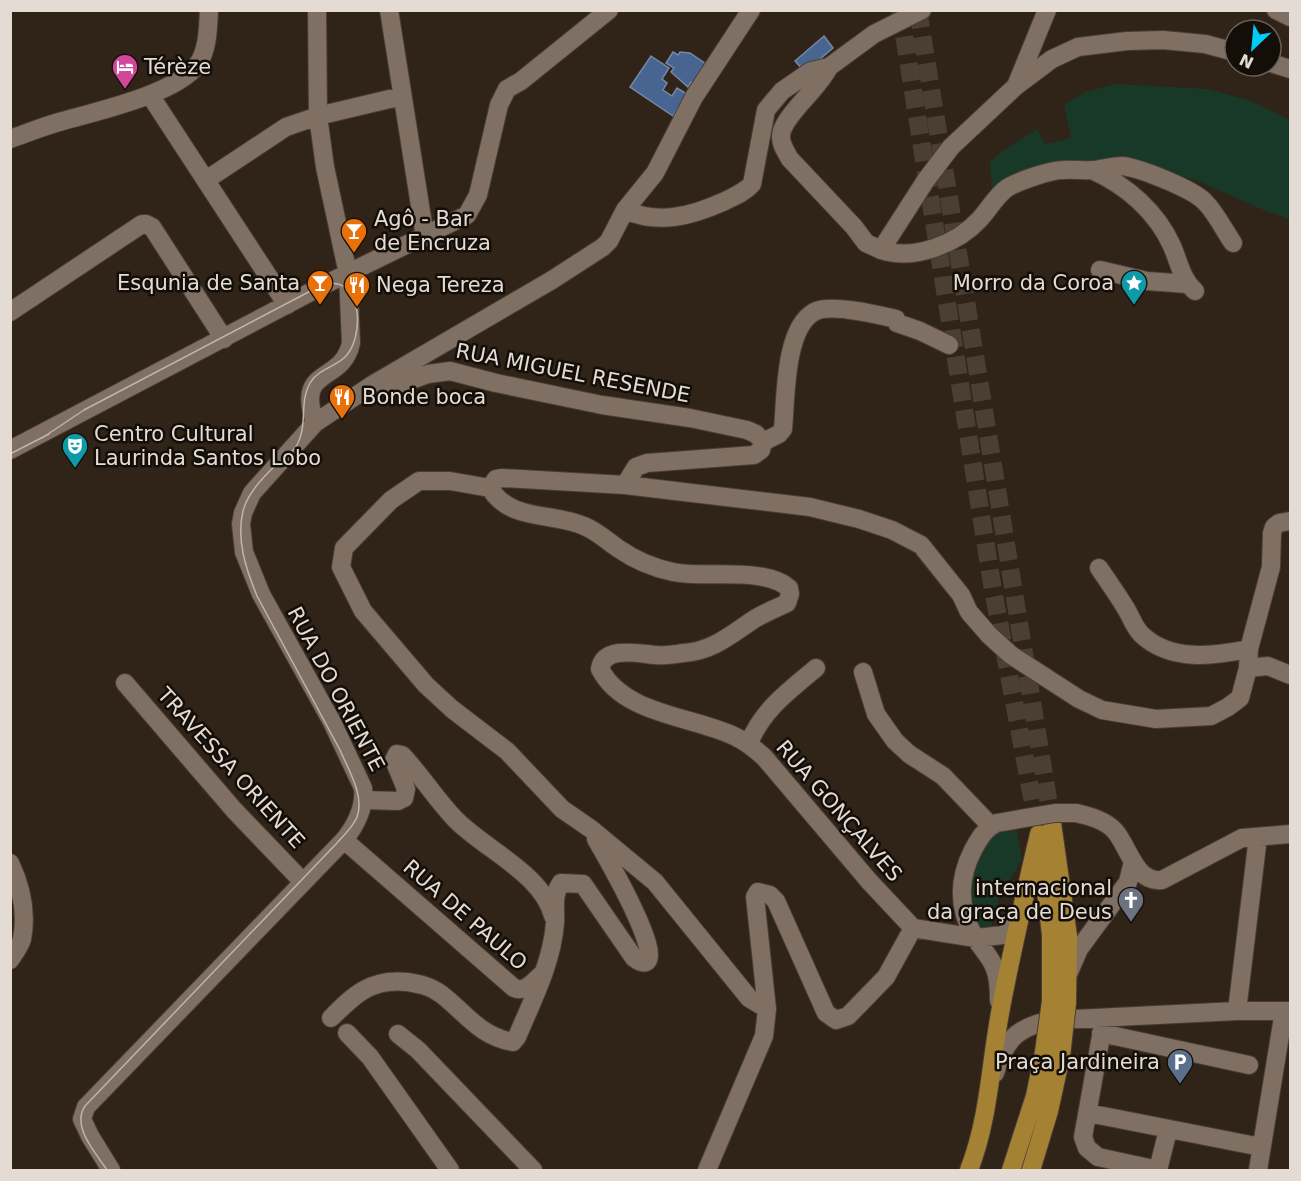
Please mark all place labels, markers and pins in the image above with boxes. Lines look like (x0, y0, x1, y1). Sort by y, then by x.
hotel icon: Térèze (110, 52, 140, 90)
place label: Térèze (143, 55, 211, 79)
place label: Agô - Bar de Encruza (374, 207, 491, 255)
bar icon: Agô - Bar de Encruza (339, 216, 369, 254)
bar icon: Esqunia de Santa (305, 268, 335, 306)
place icon: Morro da Coroa (1119, 268, 1149, 306)
restaurant icon: Nega Tereza (342, 270, 372, 308)
place label: Esqunia de Santa (117, 271, 300, 295)
place label: Morro da Coroa (953, 271, 1114, 295)
place label: Nega Tereza (376, 273, 505, 297)
restaurant icon: Bonde boca (327, 382, 357, 420)
place label: Bonde boca (362, 385, 486, 409)
place label: Centro Cultural Laurinda Santos Lobo (94, 422, 321, 470)
theatre icon: Centro Cultural Laurinda Santos Lobo (60, 431, 90, 469)
place label: internacional da graça de Deus (927, 876, 1112, 924)
church icon: internacional da graça de Deus (1116, 885, 1146, 923)
parking icon: Praça Jardineira (1165, 1047, 1195, 1085)
place label: Praça Jardineira (995, 1050, 1160, 1074)

